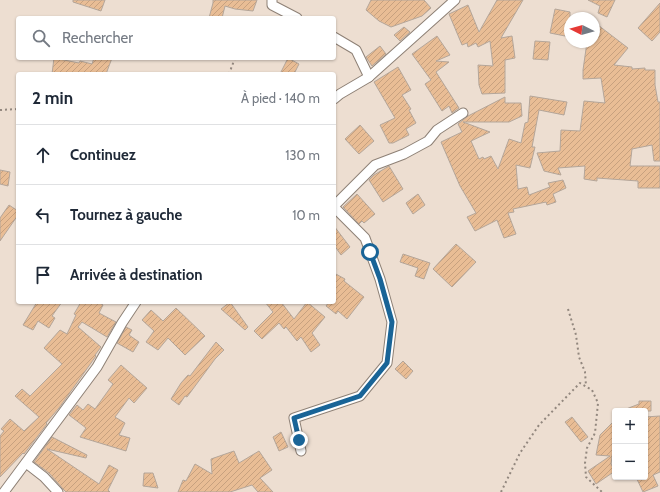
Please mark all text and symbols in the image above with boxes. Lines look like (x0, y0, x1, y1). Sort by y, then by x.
north arrow (564, 12, 600, 48)
search box (16, 16, 336, 60)
icon: search (30, 27, 52, 49)
text: Rechercher (62, 29, 133, 47)
text: 2 min (32, 88, 73, 108)
text: À pied · 140 m (241, 90, 320, 106)
icon: ahead (32, 144, 54, 166)
text: Continuez (70, 146, 136, 164)
text: 130 m (285, 147, 320, 163)
icon: left (32, 204, 54, 226)
text: Tournez à gauche (70, 206, 182, 224)
text: 10 m (292, 207, 320, 223)
route start (361, 243, 379, 261)
icon: arrive (32, 264, 54, 286)
text: Arrivée à destination (70, 266, 202, 284)
map controls (612, 408, 648, 480)
button: + (612, 408, 648, 444)
route end (290, 431, 308, 449)
button: − (612, 444, 648, 480)

